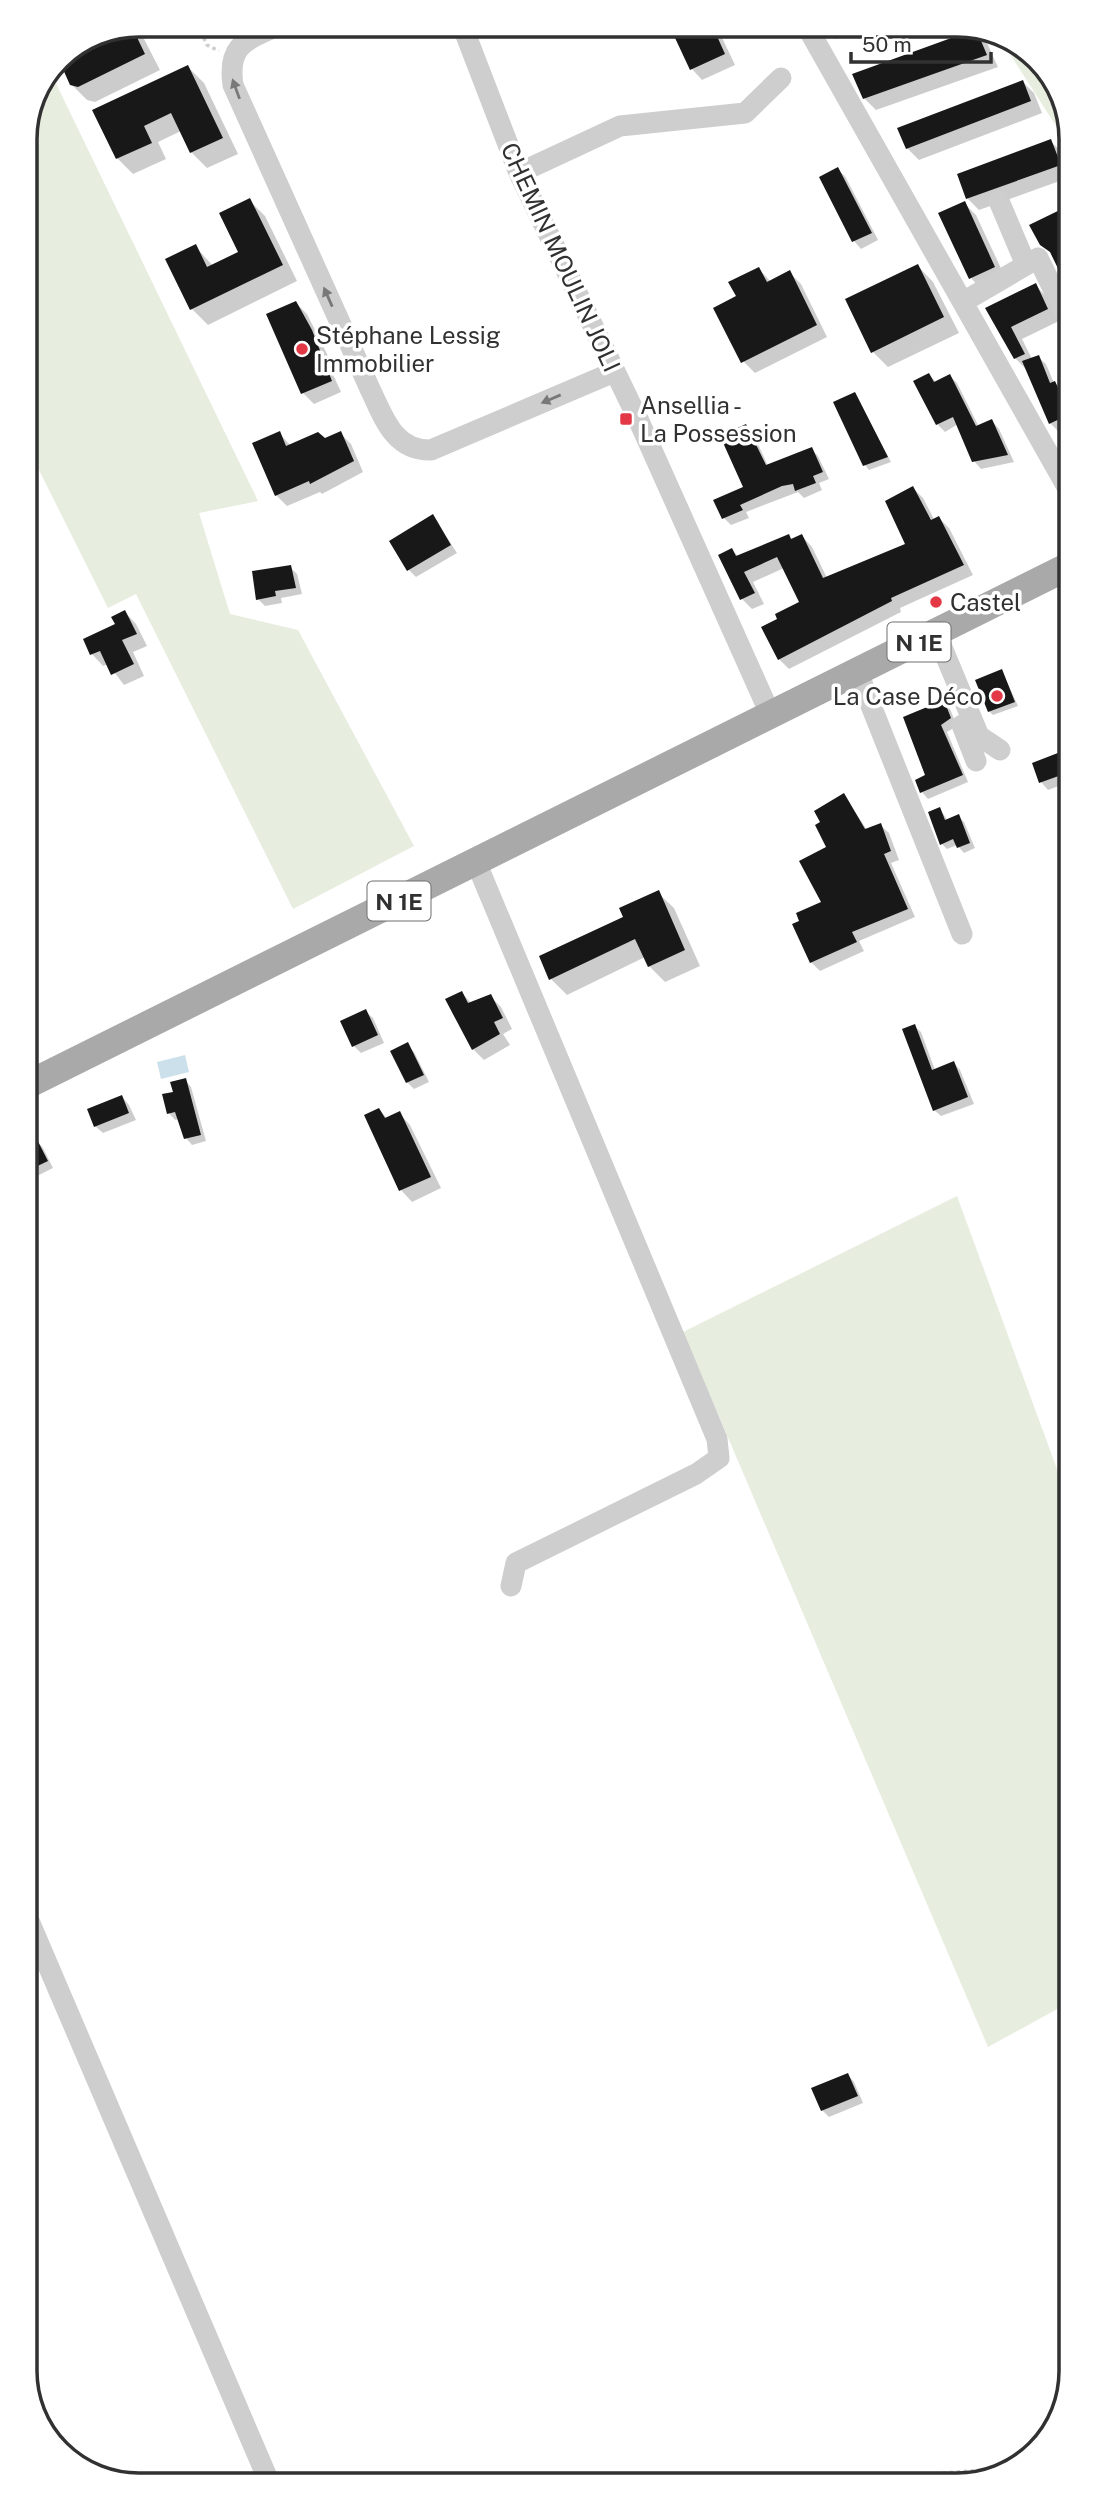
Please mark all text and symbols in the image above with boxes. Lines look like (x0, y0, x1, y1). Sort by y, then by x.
scale bar (851, 21, 991, 65)
text: 50 m (862, 32, 912, 57)
one-way arrow (230, 79, 241, 100)
street label: CHEMIN MOULIN JOLI (496, 138, 626, 376)
one-way arrow (323, 287, 334, 307)
place label: Stéphane Lessig Immobilier (316, 321, 501, 377)
marker: Stéphane Lessig Immobilier (294, 341, 310, 357)
place label: Ansellia - La Possession (640, 391, 797, 447)
one-way arrow (540, 393, 561, 404)
marker: Ansellia - La Possession (618, 411, 634, 427)
place label: Castel (950, 588, 1021, 616)
marker: Castel (928, 594, 944, 610)
road number: N 1E (888, 622, 950, 662)
place label: La Case Déco (833, 682, 983, 710)
marker: La Case Déco (989, 688, 1005, 704)
road number: N 1E (368, 882, 430, 920)

